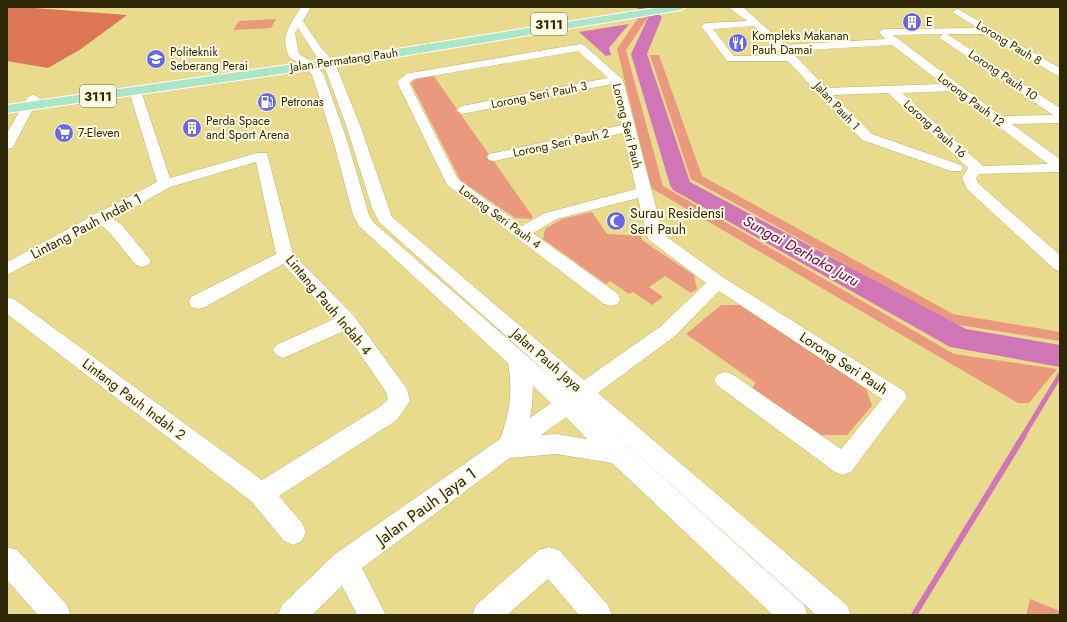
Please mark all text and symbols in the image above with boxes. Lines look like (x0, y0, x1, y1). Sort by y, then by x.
building icon: E (901, 11, 923, 33)
road number: 3111 (531, 13, 567, 35)
place label: E (926, 13, 933, 31)
street label: Lorong Pauh 8 (973, 16, 1045, 70)
place label: Kompleks Makanan Pauh Damai (752, 27, 849, 59)
restaurant icon: Kompleks Makanan Pauh Damai (727, 32, 749, 54)
place label: Politeknik Seberang Perai (170, 43, 248, 75)
street label: Jalan Permatang Pauh (287, 44, 399, 77)
street label: Lorong Pauh 10 (965, 45, 1041, 105)
school or university icon: Politeknik Seberang Perai (145, 48, 167, 70)
street label: Lorong Pauh 12 (934, 69, 1008, 131)
street label: Jalan Pauh 1 (808, 76, 864, 134)
street label: Lorong Seri Pauh 3 (489, 77, 589, 113)
street label: Lorong Seri Pauh (608, 81, 646, 171)
road number: 3111 (80, 85, 116, 107)
fuel station icon: Petronas (256, 91, 278, 113)
place label: Petronas (281, 93, 324, 111)
street label: Lorong Pauh 16 (899, 96, 971, 162)
place label: Perda Space and Sport Arena (206, 112, 289, 144)
building icon: Perda Space and Sport Arena (181, 117, 203, 139)
supermarket icon: 7-Eleven (53, 122, 75, 144)
place label: 7-Eleven (78, 124, 120, 142)
street label: Lorong Seri Pauh 2 (511, 124, 611, 162)
street label: Lorong Seri Pauh 4 (455, 181, 545, 253)
street label: Lintang Pauh Indah 1 (27, 188, 145, 264)
place label: Surau Residensi Seri Pauh (630, 203, 724, 239)
mosque icon: Surau Residensi Seri Pauh (605, 210, 627, 232)
water label: Sungai Derhaka Juru (739, 210, 863, 292)
street label: Lintang Pauh Indah 4 (281, 251, 377, 359)
street label: Jalan Pauh Jaya (506, 322, 587, 396)
street label: Lorong Seri Pauh (796, 327, 892, 399)
street label: Lintang Pauh Indah 2 (78, 353, 190, 445)
street label: Jalan Pauh Jaya 1 (369, 461, 481, 552)

